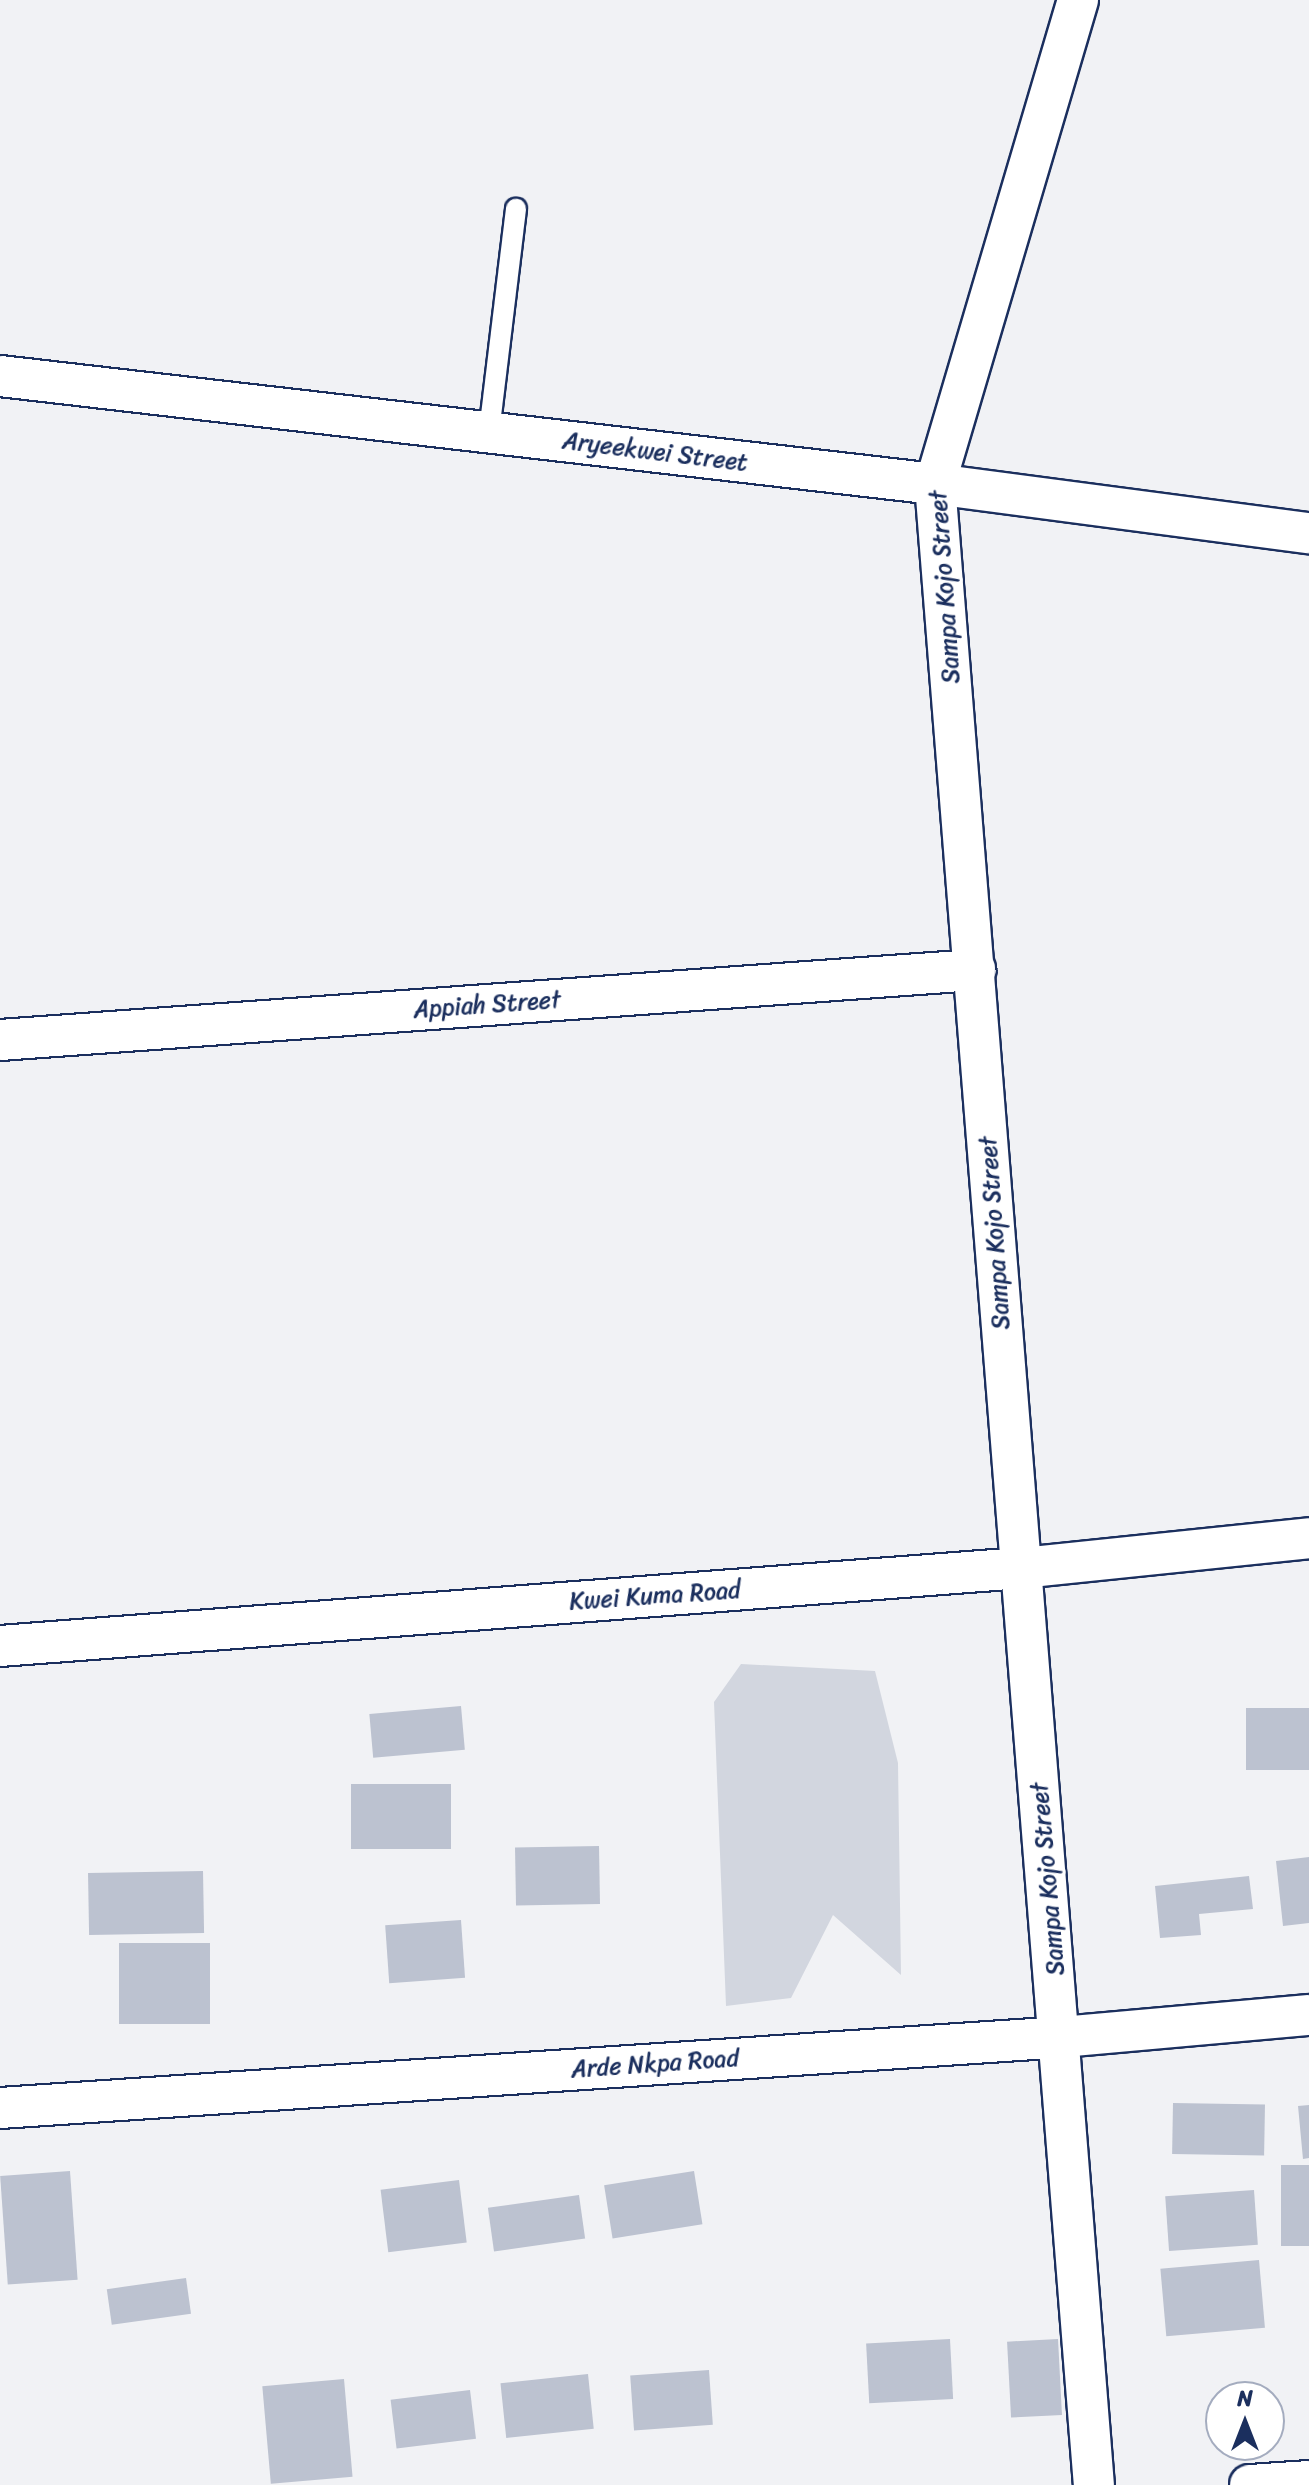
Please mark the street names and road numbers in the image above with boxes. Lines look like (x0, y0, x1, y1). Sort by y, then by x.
street label: Aryeekwei Street (561, 426, 749, 478)
street label: Sampa Kojo Street (924, 487, 966, 687)
street label: Appiah Street (412, 985, 562, 1025)
street label: Sampa Kojo Street (974, 1133, 1016, 1333)
street label: Kwei Kuma Road (568, 1576, 742, 1616)
street label: Sampa Kojo Street (1025, 1778, 1071, 1980)
street label: Arde Nkpa Road (570, 2044, 740, 2084)

